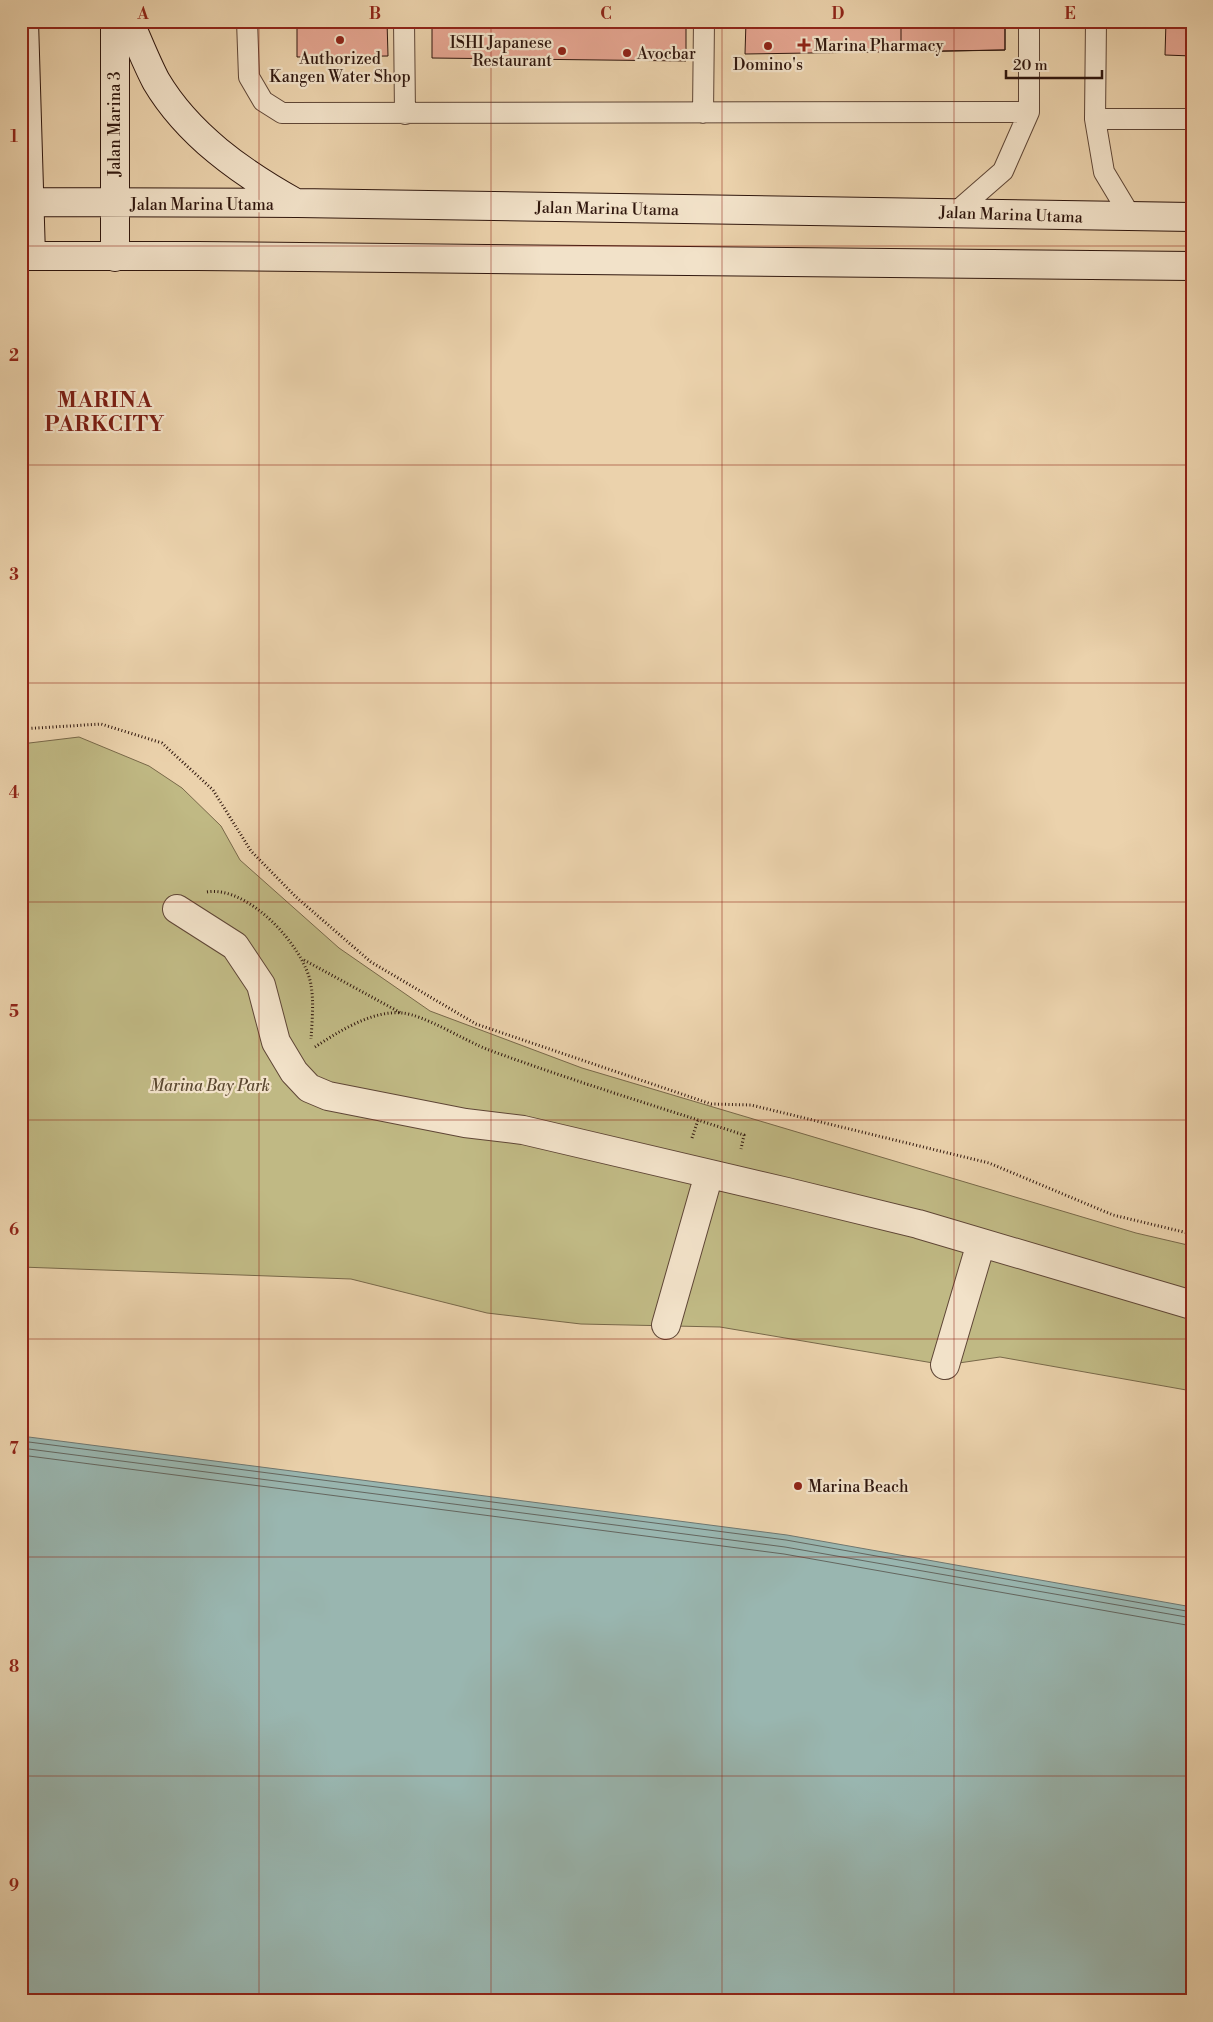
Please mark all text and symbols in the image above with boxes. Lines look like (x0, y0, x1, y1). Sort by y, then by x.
text: A (136, 4, 149, 24)
text: B (369, 4, 381, 24)
text: C (600, 4, 612, 24)
text: D (832, 4, 845, 24)
text: E (1064, 4, 1076, 24)
place label: ISHI Japanese Restaurant (450, 33, 552, 71)
marker: Authorized Kangen Water Shop (334, 34, 346, 46)
place label: Marina Pharmacy (814, 36, 944, 56)
marker: Marina Pharmacy (798, 39, 810, 51)
marker: Domino's (762, 40, 774, 52)
place label: Avocbar (636, 44, 696, 64)
marker: ISHI Japanese Restaurant (556, 45, 568, 57)
marker: Avocbar (621, 47, 633, 59)
scale bar (1006, 48, 1102, 80)
place label: Authorized Kangen Water Shop (269, 49, 411, 87)
place label: Domino's (733, 55, 803, 75)
text: 20 m (1013, 56, 1048, 75)
street label: Jalan Marina 3 (105, 71, 125, 178)
text: 1 (10, 127, 18, 147)
street label: Jalan Marina Utama (129, 195, 275, 215)
street label: Jalan Marina Utama (534, 198, 680, 220)
street label: Jalan Marina Utama (938, 202, 1084, 228)
text: 2 (9, 346, 19, 366)
district label: MARINA PARKCITY (45, 388, 165, 438)
text: 3 (9, 565, 19, 585)
text: 4 (9, 783, 20, 803)
text: 5 (9, 1002, 19, 1022)
park label: Marina Bay Park (150, 1076, 270, 1096)
text: 6 (9, 1220, 19, 1240)
text: 7 (9, 1439, 19, 1459)
place label: Marina Beach (808, 1477, 909, 1497)
marker: Marina Beach (792, 1480, 804, 1492)
text: 8 (9, 1657, 19, 1677)
text: 9 (9, 1876, 19, 1896)

